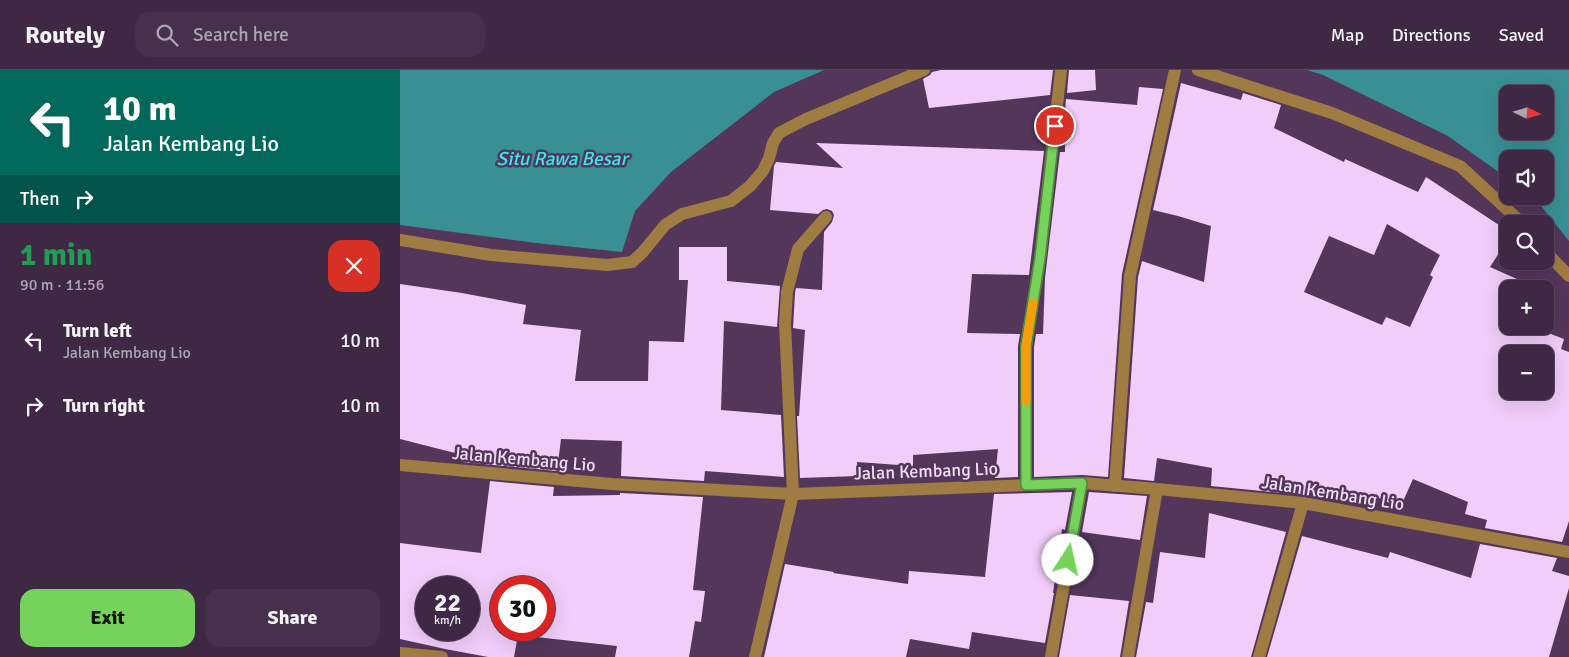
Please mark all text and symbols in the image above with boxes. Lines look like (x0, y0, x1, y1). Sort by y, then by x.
search box (135, 12, 485, 57)
text: Routely (25, 20, 105, 50)
icon: search (153, 21, 181, 49)
text: Search here (193, 23, 289, 47)
text: Map (1331, 24, 1364, 46)
text: Directions (1392, 24, 1471, 46)
text: Saved (1499, 24, 1544, 46)
north arrow (1499, 85, 1554, 140)
map controls (1499, 85, 1554, 400)
text: 10 m (103, 87, 177, 130)
icon: left (20, 90, 85, 155)
pin (1034, 105, 1076, 147)
icon: arrive (1041, 112, 1069, 140)
text: Jalan Kembang Lio (103, 130, 279, 157)
water label: Situ Rawa Besar (497, 147, 630, 171)
button: sound (1499, 150, 1554, 205)
icon: right (70, 185, 98, 213)
text: Then (20, 187, 60, 211)
button: search (1499, 215, 1554, 270)
text: 1 min (20, 237, 92, 274)
button: close (328, 240, 380, 292)
text: 90 m · 11:56 (20, 275, 104, 295)
button: + (1499, 280, 1554, 335)
text: Turn left (63, 319, 132, 343)
icon: left (20, 327, 48, 355)
text: 10 m (340, 329, 380, 353)
text: Jalan Kembang Lio (63, 343, 191, 363)
button: − (1499, 345, 1554, 400)
icon: right (20, 392, 48, 420)
text: Turn right (63, 394, 145, 418)
text: 10 m (340, 394, 380, 418)
street label: Jalan Kembang Lio (451, 442, 597, 476)
street label: Jalan Kembang Lio (854, 457, 998, 485)
street label: Jalan Kembang Lio (1260, 471, 1406, 515)
position arrow (1041, 533, 1093, 585)
speed limit sign: 30 (490, 576, 555, 641)
text: 22 (434, 587, 461, 618)
button: Exit (20, 589, 195, 647)
button: Share (205, 589, 380, 647)
text: km/h (434, 613, 461, 628)

